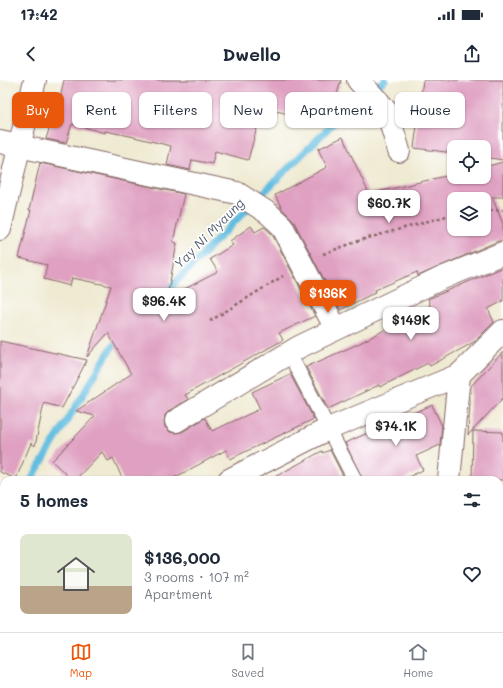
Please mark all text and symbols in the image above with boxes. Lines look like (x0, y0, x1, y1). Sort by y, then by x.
text: 17:42 (20, 4, 58, 24)
text: Dwello (222, 42, 281, 66)
icon: back (20, 43, 42, 65)
icon: share (461, 43, 483, 65)
chip: Buy (12, 92, 64, 128)
chip: Rent (72, 92, 131, 128)
chip: Filters (139, 92, 212, 128)
chip: New (220, 92, 277, 128)
chip: Apartment (285, 92, 387, 128)
chip: House (395, 92, 465, 128)
map controls (447, 140, 491, 236)
button: locate (447, 140, 491, 184)
pin: $60.7K (356, 190, 422, 224)
button: layers (447, 192, 491, 236)
water label: Yay Ni Myaung (170, 194, 248, 271)
text: $60.7K (367, 194, 411, 211)
pin: $136K (300, 280, 356, 314)
text: $136K (309, 284, 347, 301)
pin: $96.4K (131, 288, 197, 322)
text: $96.4K (142, 292, 186, 309)
pin: $149K (383, 307, 439, 341)
text: $149K (392, 311, 430, 328)
pin: $74.1K (363, 413, 429, 447)
text: $74.1K (375, 417, 417, 434)
text: 5 homes (20, 489, 88, 511)
icon: filters (461, 489, 483, 511)
text: $136,000 (144, 546, 221, 568)
icon: home (52, 550, 100, 598)
icon: heart (461, 563, 483, 585)
text: 3 rooms · 107 m² (144, 568, 249, 585)
text: Apartment (144, 585, 213, 602)
tab: Map (70, 641, 92, 680)
tab: Saved (231, 641, 264, 680)
tab: Home (403, 641, 433, 680)

